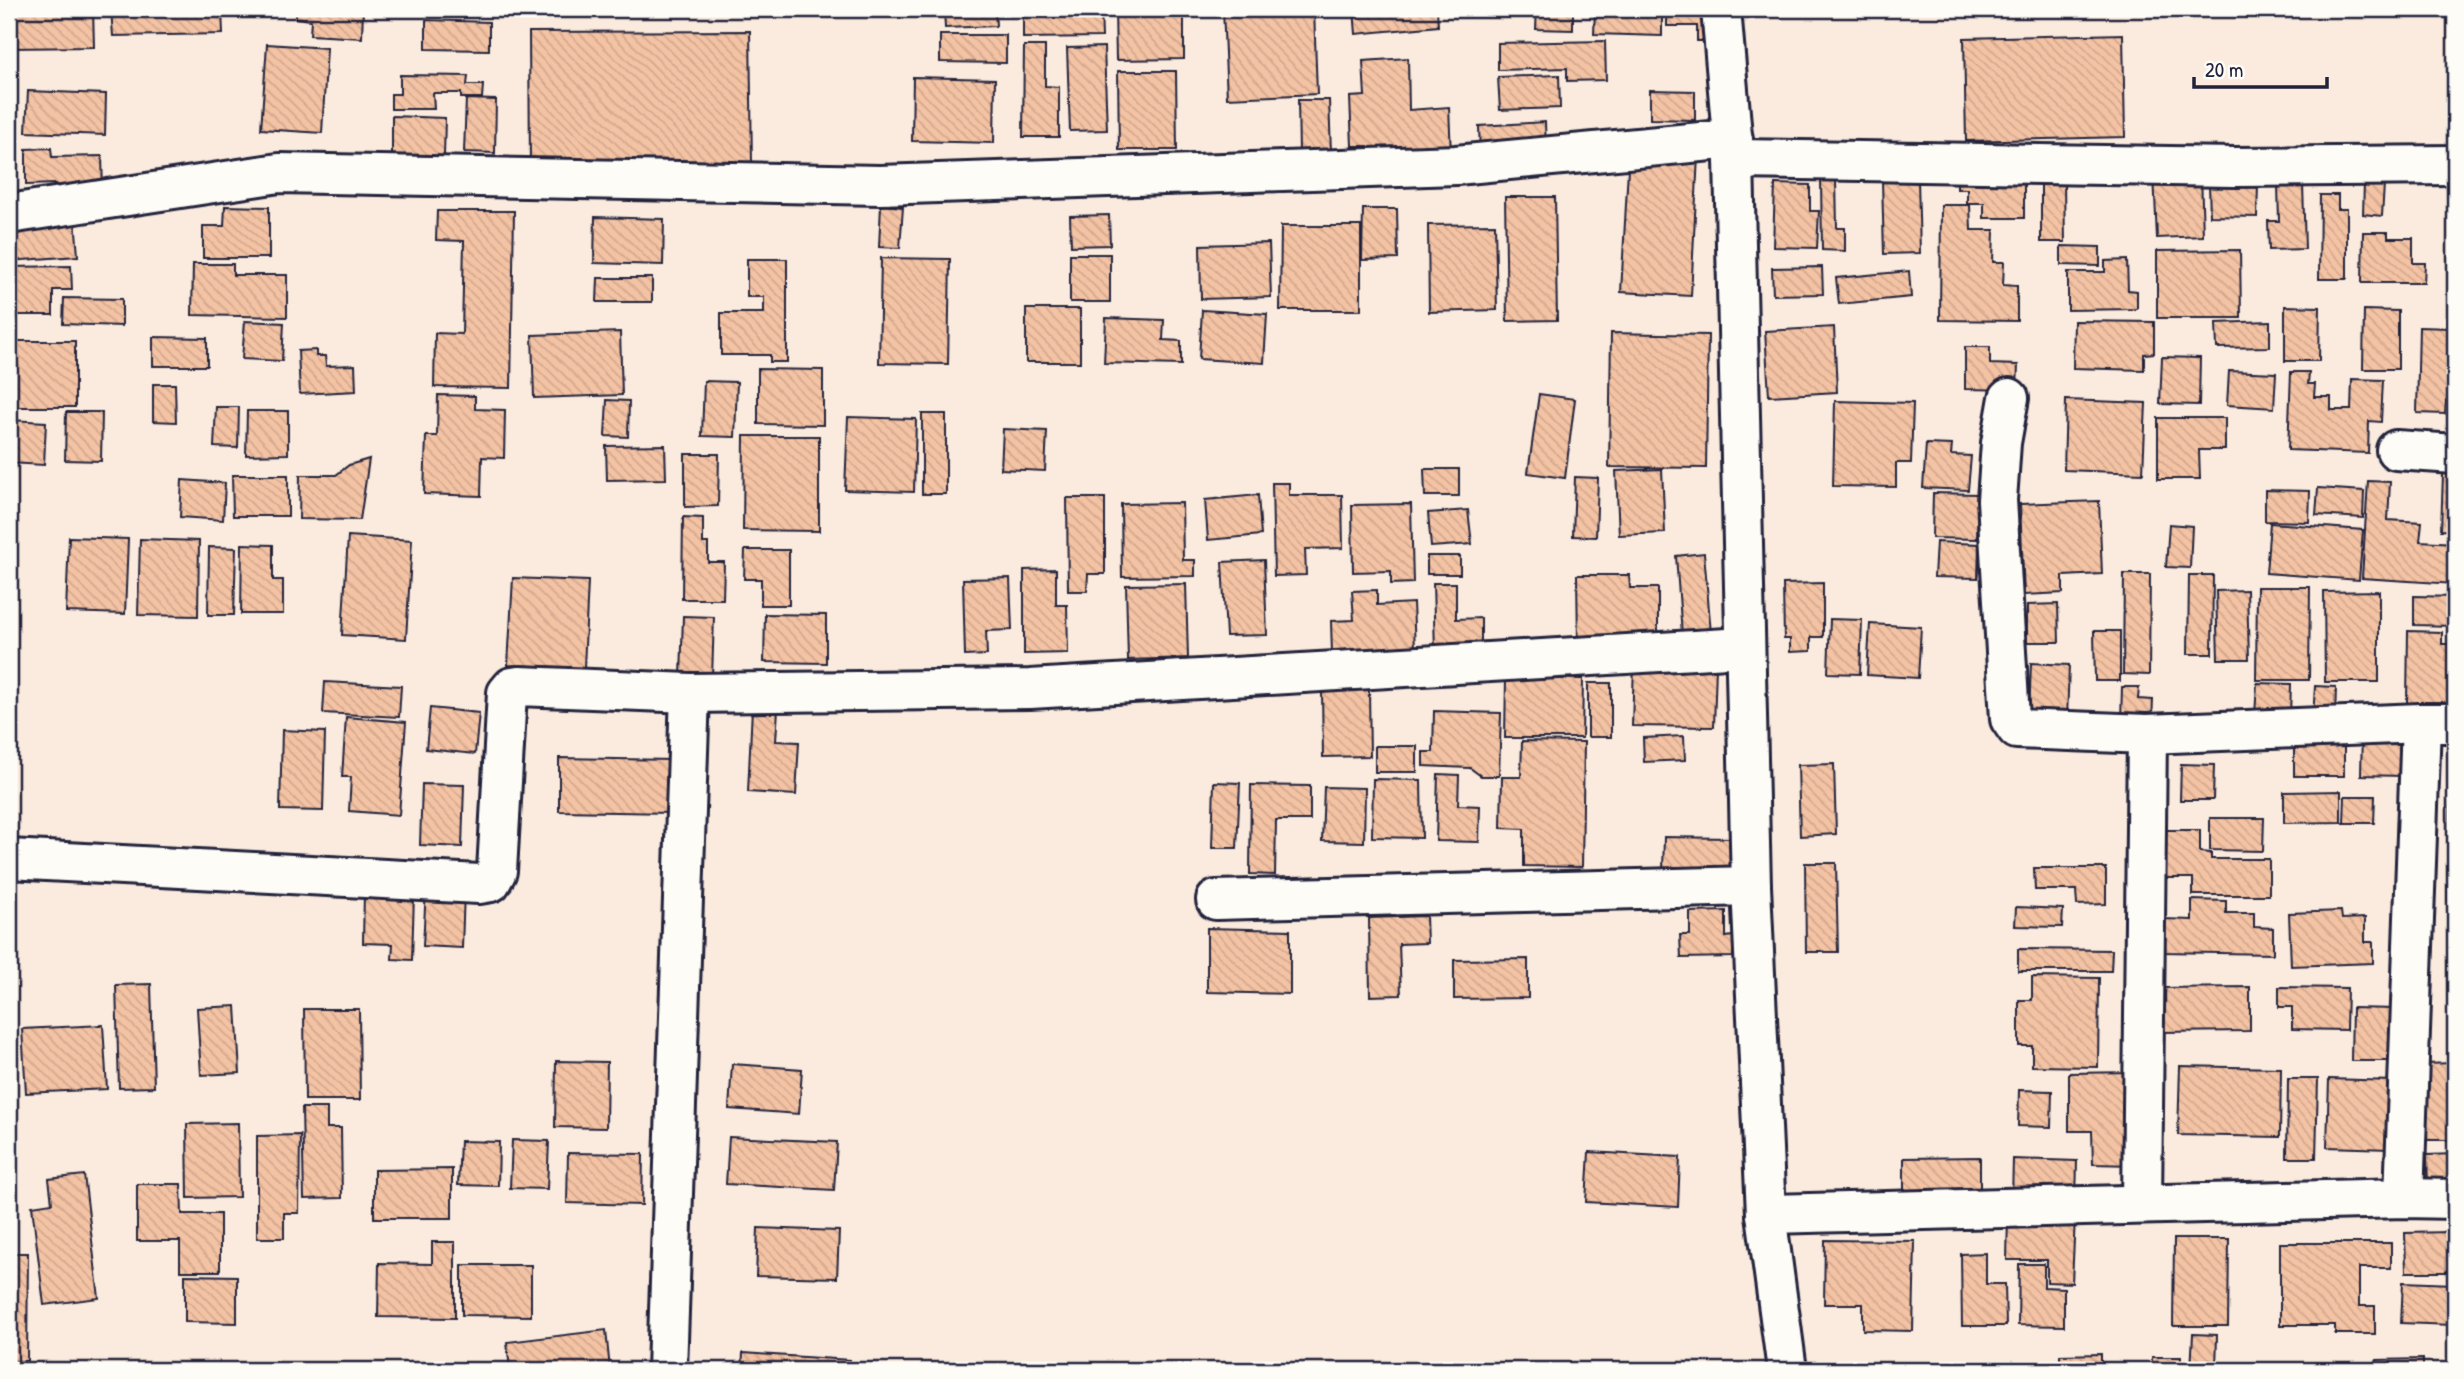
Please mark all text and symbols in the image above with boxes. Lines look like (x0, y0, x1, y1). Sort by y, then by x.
scale bar (2194, 46, 2328, 90)
text: 20 m (2205, 55, 2243, 84)

